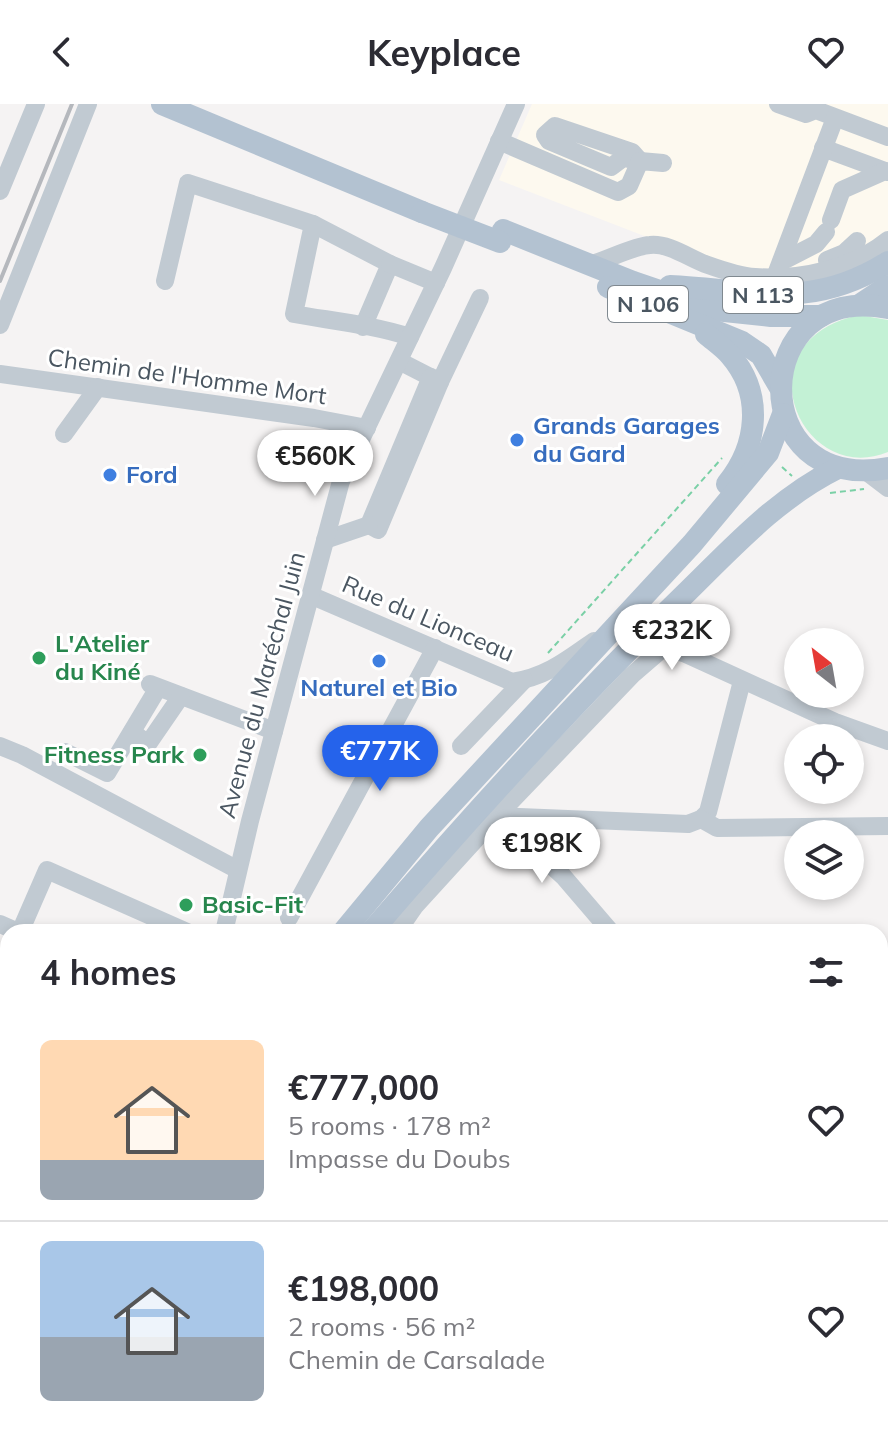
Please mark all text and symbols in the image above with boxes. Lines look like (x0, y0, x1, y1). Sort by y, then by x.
icon: back (40, 30, 84, 74)
text: Keyplace (367, 30, 521, 75)
icon: heart (804, 30, 848, 74)
road number: N 113 (723, 277, 803, 313)
road number: N 106 (608, 286, 688, 322)
street label: Chemin de l'Homme Mort (46, 342, 328, 410)
place label: Grands Garages du Gard (533, 410, 720, 468)
pin: €560K (259, 430, 371, 498)
marker: Grands Garages du Gard (508, 431, 526, 449)
text: €560K (275, 439, 355, 472)
place label: Ford (126, 459, 178, 489)
marker: Ford (101, 466, 119, 484)
street label: Avenue du Maréchal Juin (211, 548, 311, 821)
street label: Rue du Lionceau (338, 568, 519, 668)
pin: €232K (616, 604, 728, 672)
text: €232K (632, 613, 712, 646)
place label: L'Atelier du Kiné (55, 628, 150, 686)
north arrow (784, 628, 864, 708)
map controls (784, 628, 864, 900)
marker: L'Atelier du Kiné (30, 649, 48, 667)
marker: Naturel et Bio (370, 652, 388, 670)
place label: Naturel et Bio (300, 672, 458, 702)
button: locate (784, 724, 864, 804)
pin: €777K (324, 725, 436, 793)
text: €777K (340, 734, 420, 767)
place label: Fitness Park (44, 739, 185, 769)
marker: Fitness Park (191, 746, 209, 764)
pin: €198K (486, 817, 598, 885)
button: layers (784, 820, 864, 900)
text: €198K (502, 826, 582, 859)
place label: Basic-Fit (202, 889, 303, 919)
marker: Basic-Fit (177, 896, 195, 914)
icon: filters (804, 950, 848, 994)
text: 4 homes (40, 951, 177, 994)
text: €777,000 (288, 1066, 439, 1109)
icon: home (104, 1072, 200, 1168)
icon: heart (804, 1098, 848, 1142)
text: 5 rooms · 178 m² (288, 1109, 491, 1142)
text: Impasse du Doubs (288, 1142, 511, 1175)
text: €198,000 (288, 1267, 439, 1310)
icon: home (104, 1273, 200, 1369)
icon: heart (804, 1299, 848, 1343)
text: 2 rooms · 56 m² (288, 1310, 475, 1343)
text: Chemin de Carsalade (288, 1343, 545, 1376)

